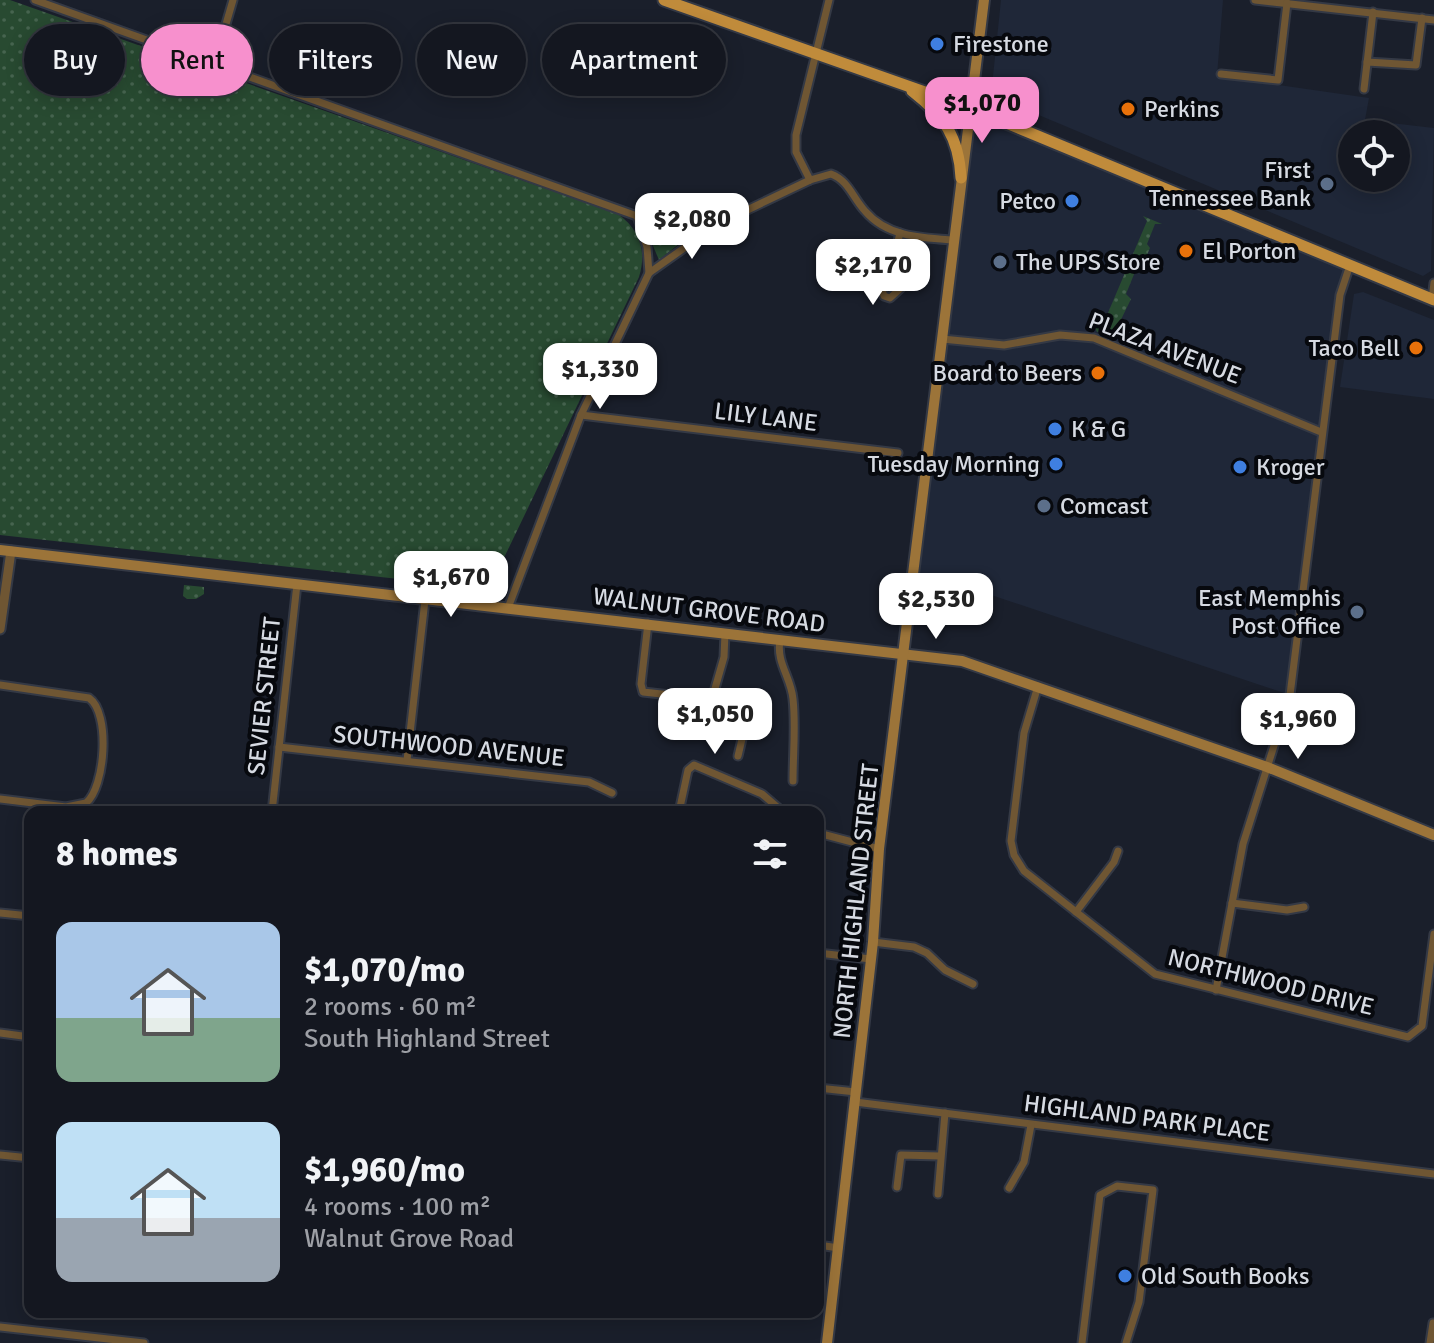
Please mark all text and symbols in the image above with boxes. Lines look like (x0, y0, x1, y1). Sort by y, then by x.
chip: Buy (24, 24, 125, 96)
chip: Rent (141, 24, 253, 96)
chip: Filters (269, 24, 401, 96)
chip: New (417, 24, 526, 96)
chip: Apartment (542, 24, 726, 96)
place label: Firestone (953, 29, 1049, 59)
marker: Firestone (928, 35, 946, 53)
pin: $1,070 (917, 77, 1047, 145)
text: $1,070 (943, 87, 1021, 119)
place label: Perkins (1144, 94, 1220, 124)
marker: Perkins (1119, 100, 1137, 118)
map controls (1338, 120, 1410, 192)
button: locate (1338, 120, 1410, 192)
place label: First Tennessee Bank (1149, 155, 1311, 213)
marker: First Tennessee Bank (1318, 175, 1336, 193)
place label: Petco (999, 186, 1056, 216)
marker: Petco (1063, 192, 1081, 210)
pin: $2,080 (627, 193, 757, 261)
text: $2,080 (653, 203, 731, 235)
place label: El Porton (1202, 236, 1296, 266)
pin: $2,170 (808, 239, 938, 307)
marker: El Porton (1177, 242, 1195, 260)
place label: The UPS Store (1016, 247, 1161, 277)
text: $2,170 (834, 249, 912, 281)
marker: The UPS Store (991, 253, 1009, 271)
street label: PLAZA AVENUE (1085, 305, 1245, 391)
place label: Taco Bell (1309, 333, 1400, 363)
marker: Taco Bell (1407, 339, 1425, 357)
pin: $1,330 (535, 343, 665, 411)
text: $1,330 (561, 353, 639, 385)
place label: Board to Beers (932, 358, 1082, 388)
marker: Board to Beers (1089, 364, 1107, 382)
street label: LILY LANE (713, 396, 819, 438)
place label: K & G (1071, 414, 1126, 444)
marker: K & G (1046, 420, 1064, 438)
place label: Tuesday Morning (867, 449, 1040, 479)
place label: Kroger (1256, 452, 1325, 482)
marker: Tuesday Morning (1047, 455, 1065, 473)
marker: Kroger (1231, 458, 1249, 476)
place label: Comcast (1060, 491, 1148, 521)
marker: Comcast (1035, 497, 1053, 515)
pin: $1,670 (386, 551, 516, 619)
text: $1,670 (412, 561, 490, 593)
pin: $2,530 (871, 573, 1001, 641)
street label: WALNUT GROVE ROAD (591, 581, 827, 639)
text: $2,530 (897, 583, 975, 615)
place label: East Memphis Post Office (1198, 583, 1341, 641)
marker: East Memphis Post Office (1348, 603, 1366, 621)
street label: SEVIER STREET (241, 615, 287, 777)
pin: $1,050 (650, 688, 780, 756)
pin: $1,960 (1233, 693, 1363, 761)
text: $1,050 (676, 698, 754, 730)
text: $1,960 (1259, 703, 1337, 735)
street label: SOUTHWOOD AVENUE (332, 719, 566, 773)
street label: NORTH HIGHLAND STREET (827, 762, 885, 1040)
icon: filters (748, 832, 792, 876)
text: 8 homes (56, 833, 177, 875)
street label: NORTHWOOD DRIVE (1165, 942, 1377, 1022)
text: $1,070/mo (304, 949, 465, 991)
icon: home (120, 954, 216, 1050)
text: 2 rooms · 60 m² (304, 991, 477, 1023)
text: South Highland Street (304, 1023, 550, 1055)
street label: HIGHLAND PARK PLACE (1022, 1088, 1272, 1148)
text: $1,960/mo (304, 1149, 465, 1191)
icon: home (120, 1154, 216, 1250)
text: 4 rooms · 100 m² (304, 1191, 491, 1223)
text: Walnut Grove Road (304, 1223, 514, 1255)
place label: Old South Books (1141, 1261, 1309, 1291)
marker: Old South Books (1116, 1267, 1134, 1285)

